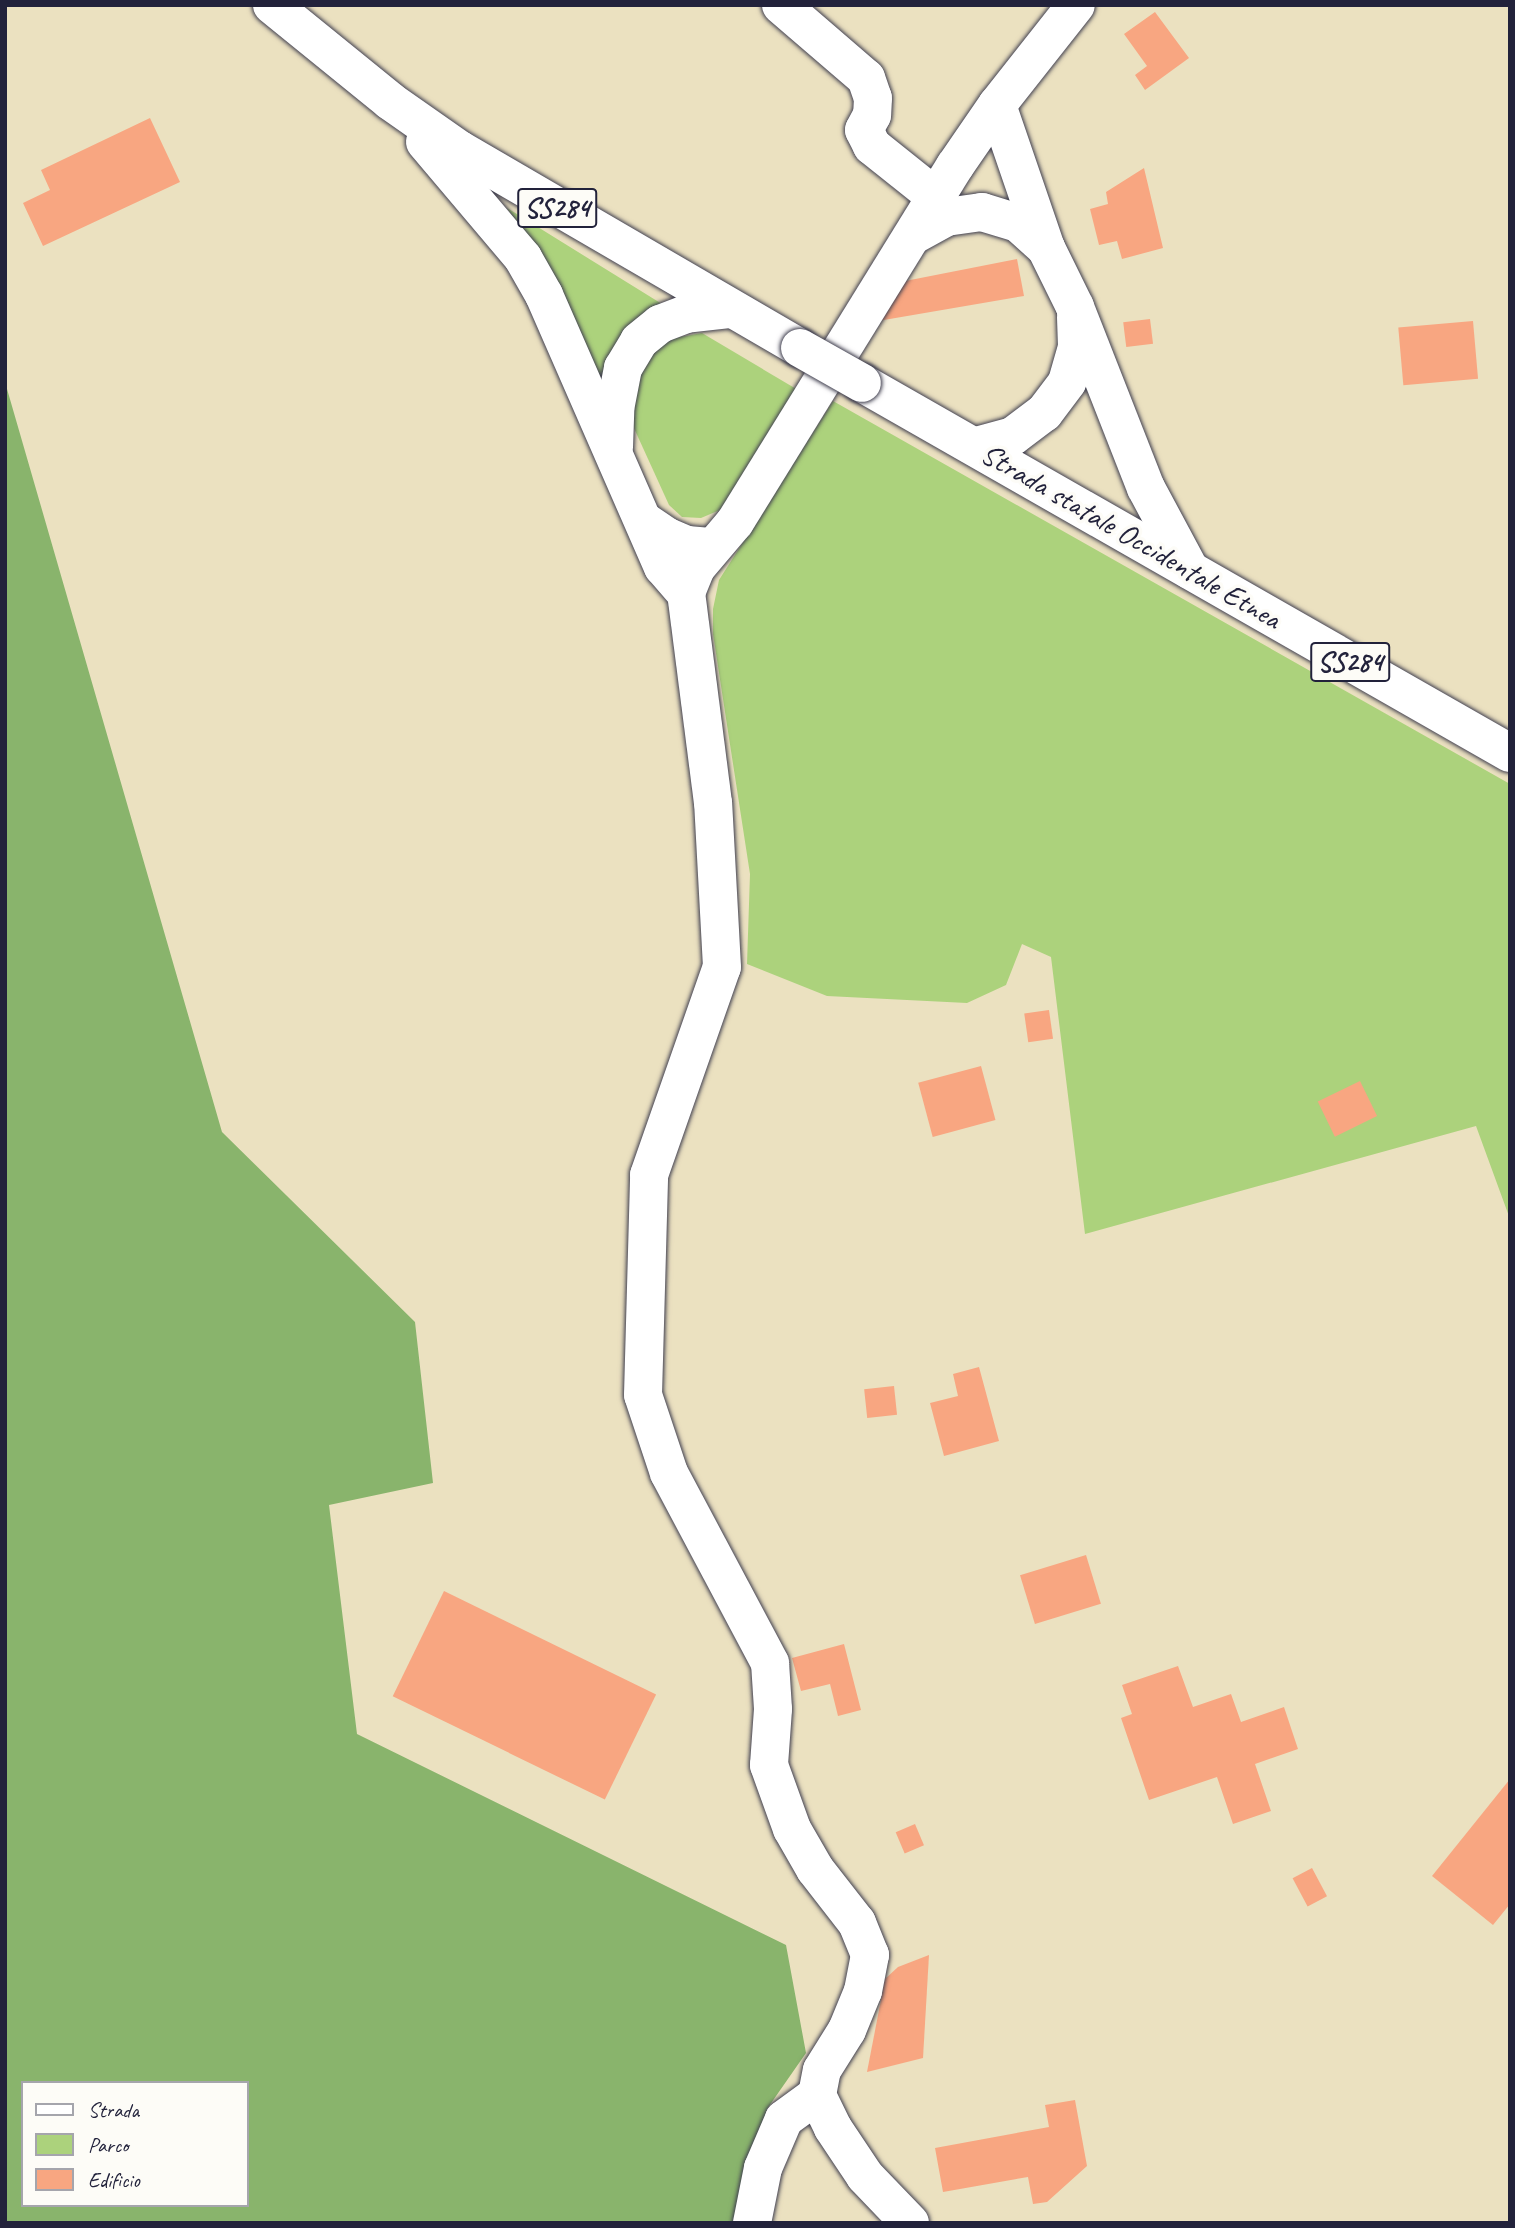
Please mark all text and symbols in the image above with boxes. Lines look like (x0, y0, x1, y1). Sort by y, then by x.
road number: SS284 (517, 184, 597, 232)
street label: Strada statale Occidentale Etnea (975, 436, 1287, 636)
road number: SS284 (1310, 638, 1390, 686)
legend (21, 2081, 248, 2207)
text: Strada (88, 2097, 139, 2123)
text: Parco (88, 2132, 128, 2158)
text: Edificio (88, 2167, 140, 2193)

